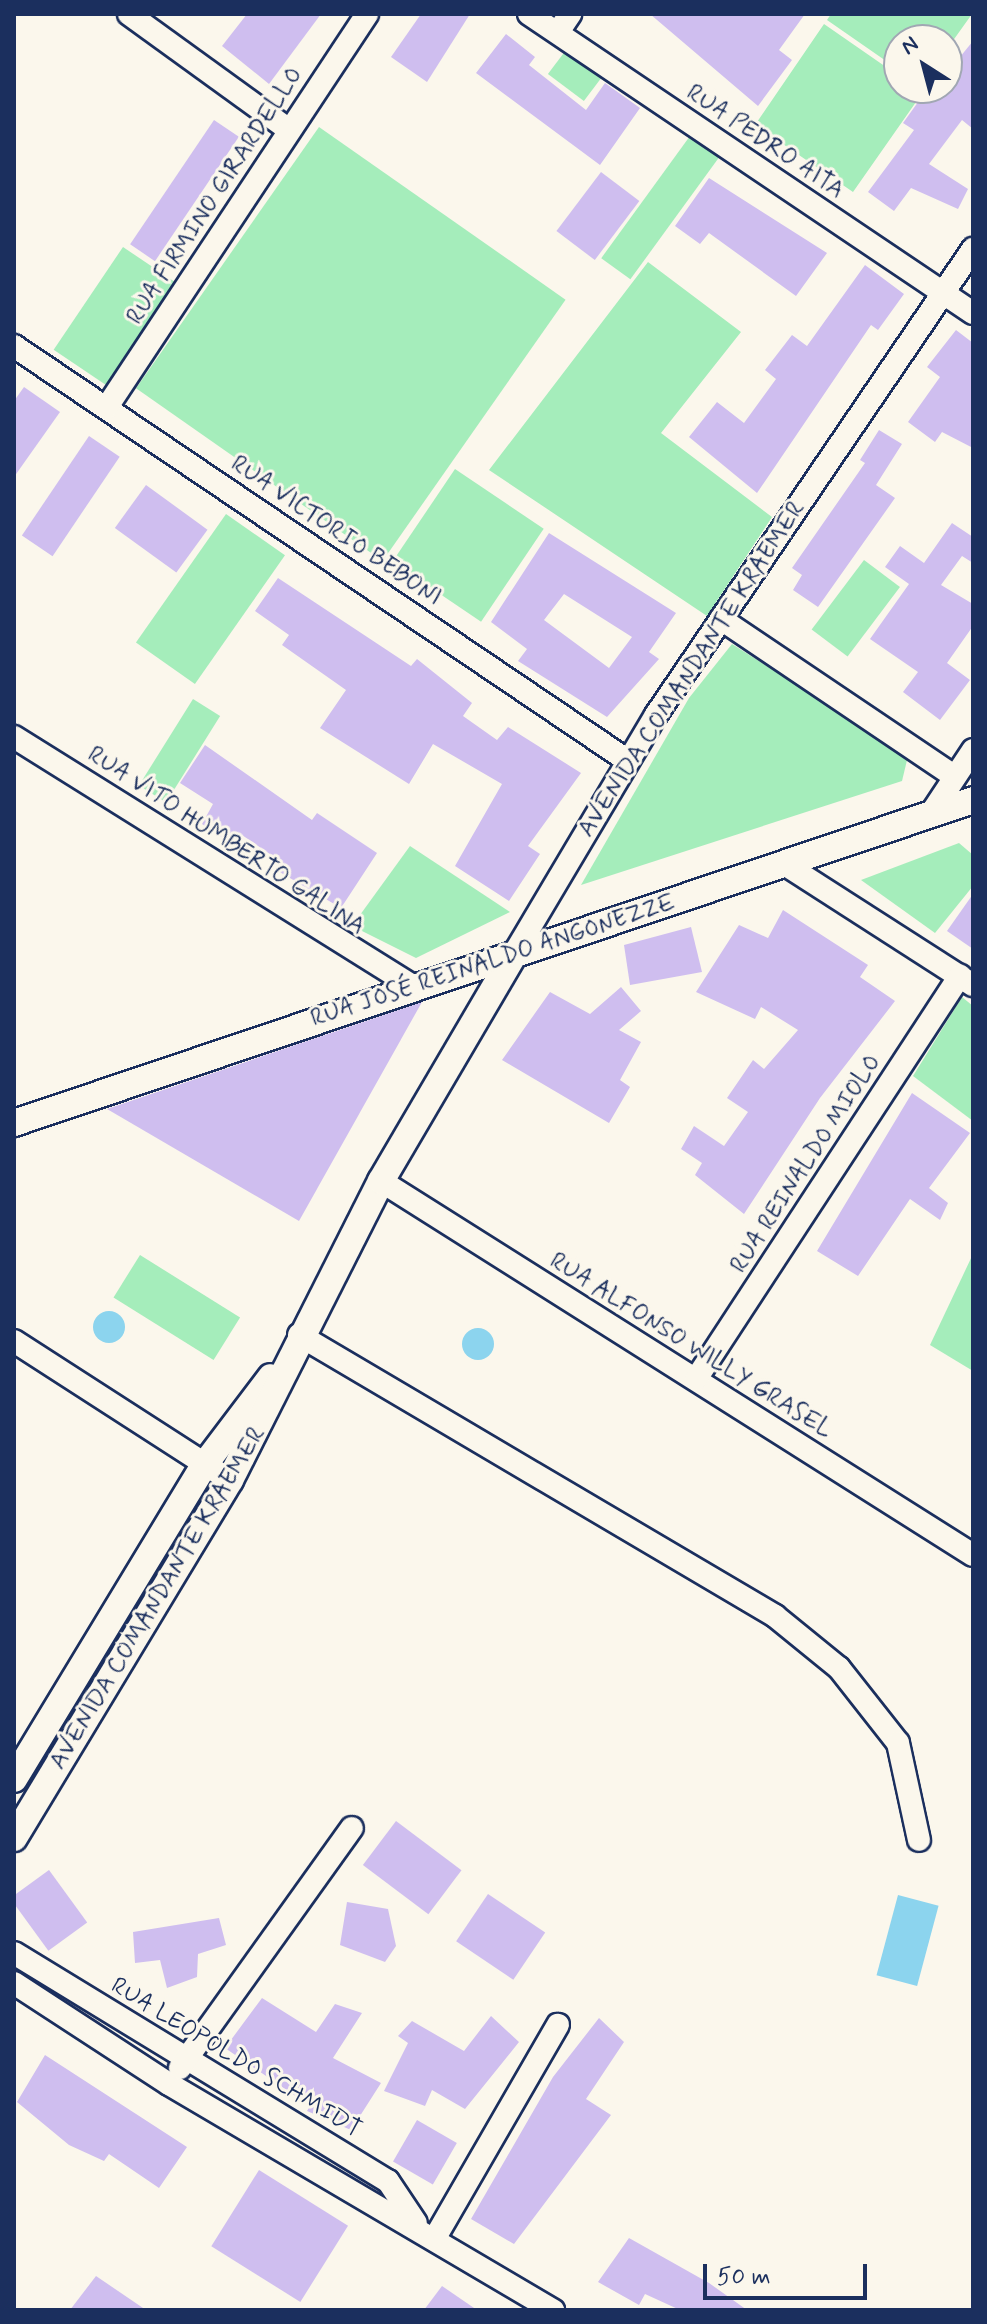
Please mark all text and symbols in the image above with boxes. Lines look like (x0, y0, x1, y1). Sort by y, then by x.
north arrow (883, 24, 963, 104)
text: N (896, 31, 924, 62)
street label: RUA FIRMINO GIRARDELLO (119, 59, 311, 333)
street label: RUA PEDRO AITA (678, 77, 852, 207)
street label: RUA VICTORIO BEBONI (225, 450, 447, 612)
street label: AVENIDA COMANDANTE KRAEMER (573, 497, 811, 841)
street label: RUA VITO HUMBERTO GALINA (75, 736, 377, 946)
street label: RUA JOSÉ REINALDO ANGONEZZE (307, 888, 679, 1034)
street label: RUA REINALDO MIOLO (725, 1049, 887, 1279)
street label: RUA ALFONSO WILLY GRASEL (542, 1245, 840, 1447)
street label: AVENIDA COMANDANTE KRAEMER (45, 1423, 271, 1773)
street label: RUA LEOPOLDO SCHMIDT (106, 1972, 366, 2144)
scale bar (707, 2248, 871, 2298)
text: 50 m (717, 2262, 771, 2293)

